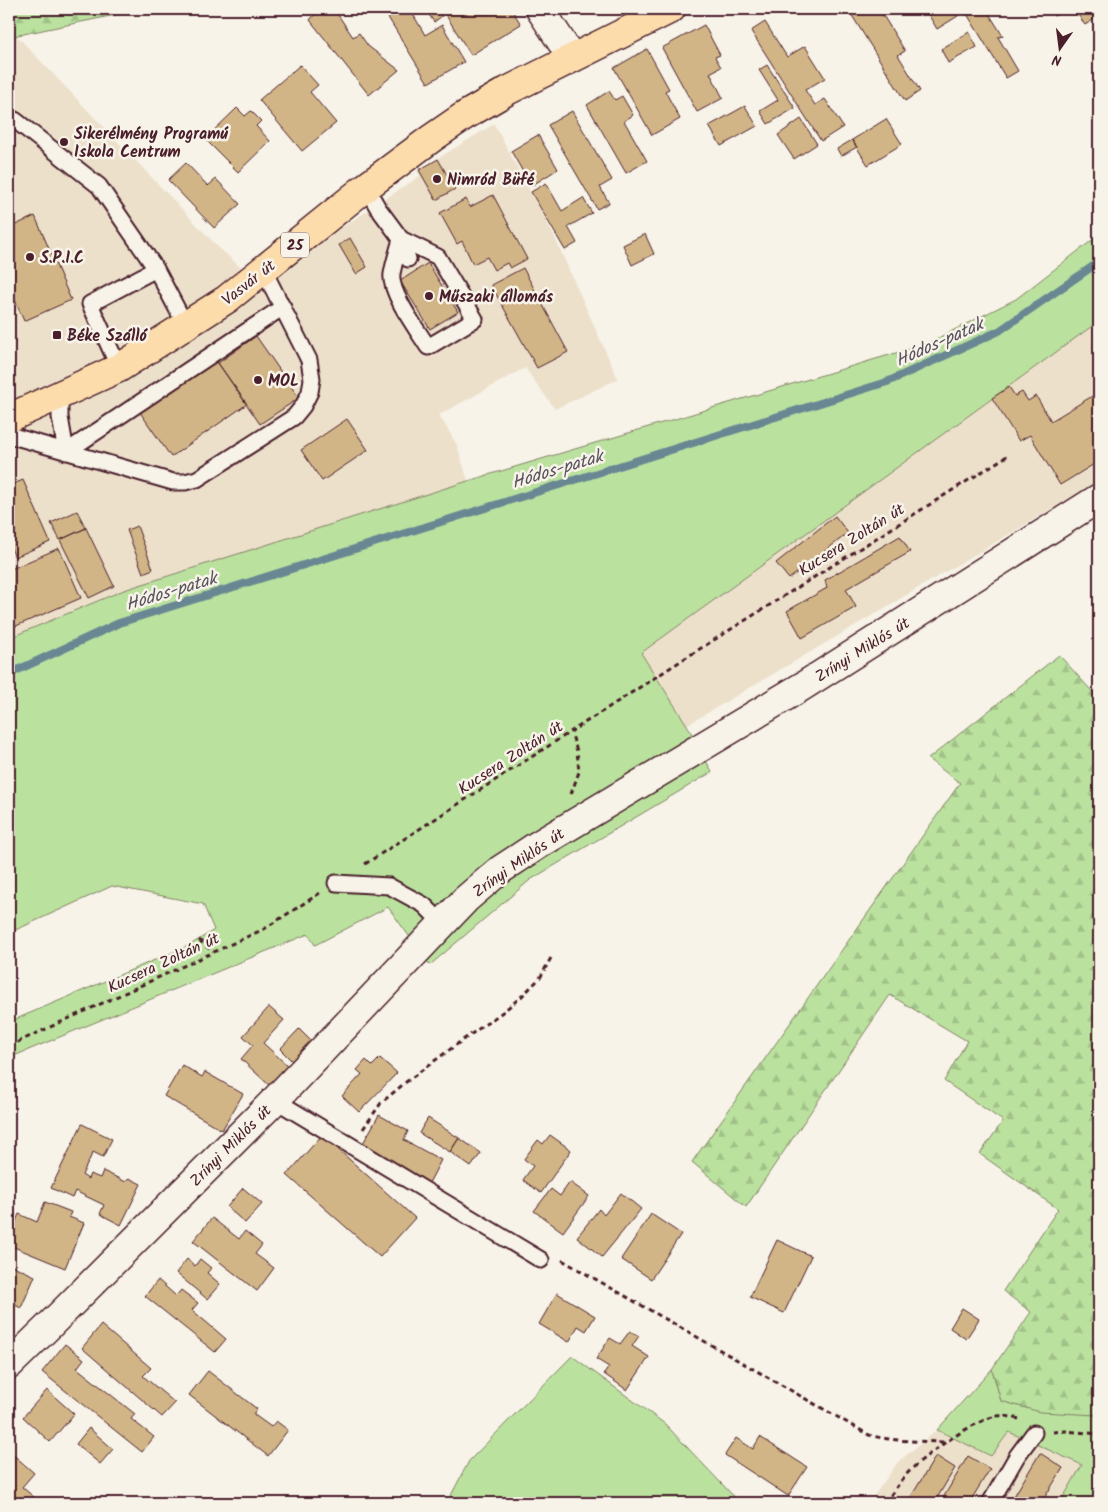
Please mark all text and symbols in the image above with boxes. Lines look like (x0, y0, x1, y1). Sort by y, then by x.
north arrow (1036, 22, 1086, 72)
text: N (1050, 48, 1064, 71)
place label: Sikerélmény Programú Iskola Centrum (74, 122, 229, 165)
marker: Sikerélmény Programú Iskola Centrum (58, 136, 70, 148)
place label: Nimród Büfé (447, 168, 535, 193)
marker: Nimród Büfé (431, 173, 443, 185)
road number: 25 (281, 232, 309, 258)
place label: S.P.I.C (40, 246, 84, 271)
marker: S.P.I.C (24, 251, 36, 263)
street label: Vasvár út (217, 254, 282, 312)
place label: Műszaki állomás (439, 285, 554, 310)
marker: Műszaki állomás (423, 290, 435, 302)
water label: Hódos-patak (891, 310, 991, 376)
place label: Béke Szálló (67, 324, 148, 349)
marker: Béke Szálló (51, 329, 63, 341)
place label: MOL (268, 369, 299, 394)
marker: MOL (252, 374, 264, 386)
water label: Hódos-patak (508, 442, 609, 498)
street label: Kucsera Zoltán út (794, 497, 910, 583)
water label: Hódos-patak (122, 564, 223, 620)
street label: Zrínyi Miklós út (811, 611, 916, 689)
street label: Kucsera Zoltán út (453, 714, 569, 802)
street label: Zrínyi Miklós út (468, 822, 571, 904)
street label: Kucsera Zoltán út (103, 926, 225, 1000)
street label: Zrínyi Miklós út (184, 1099, 278, 1193)

